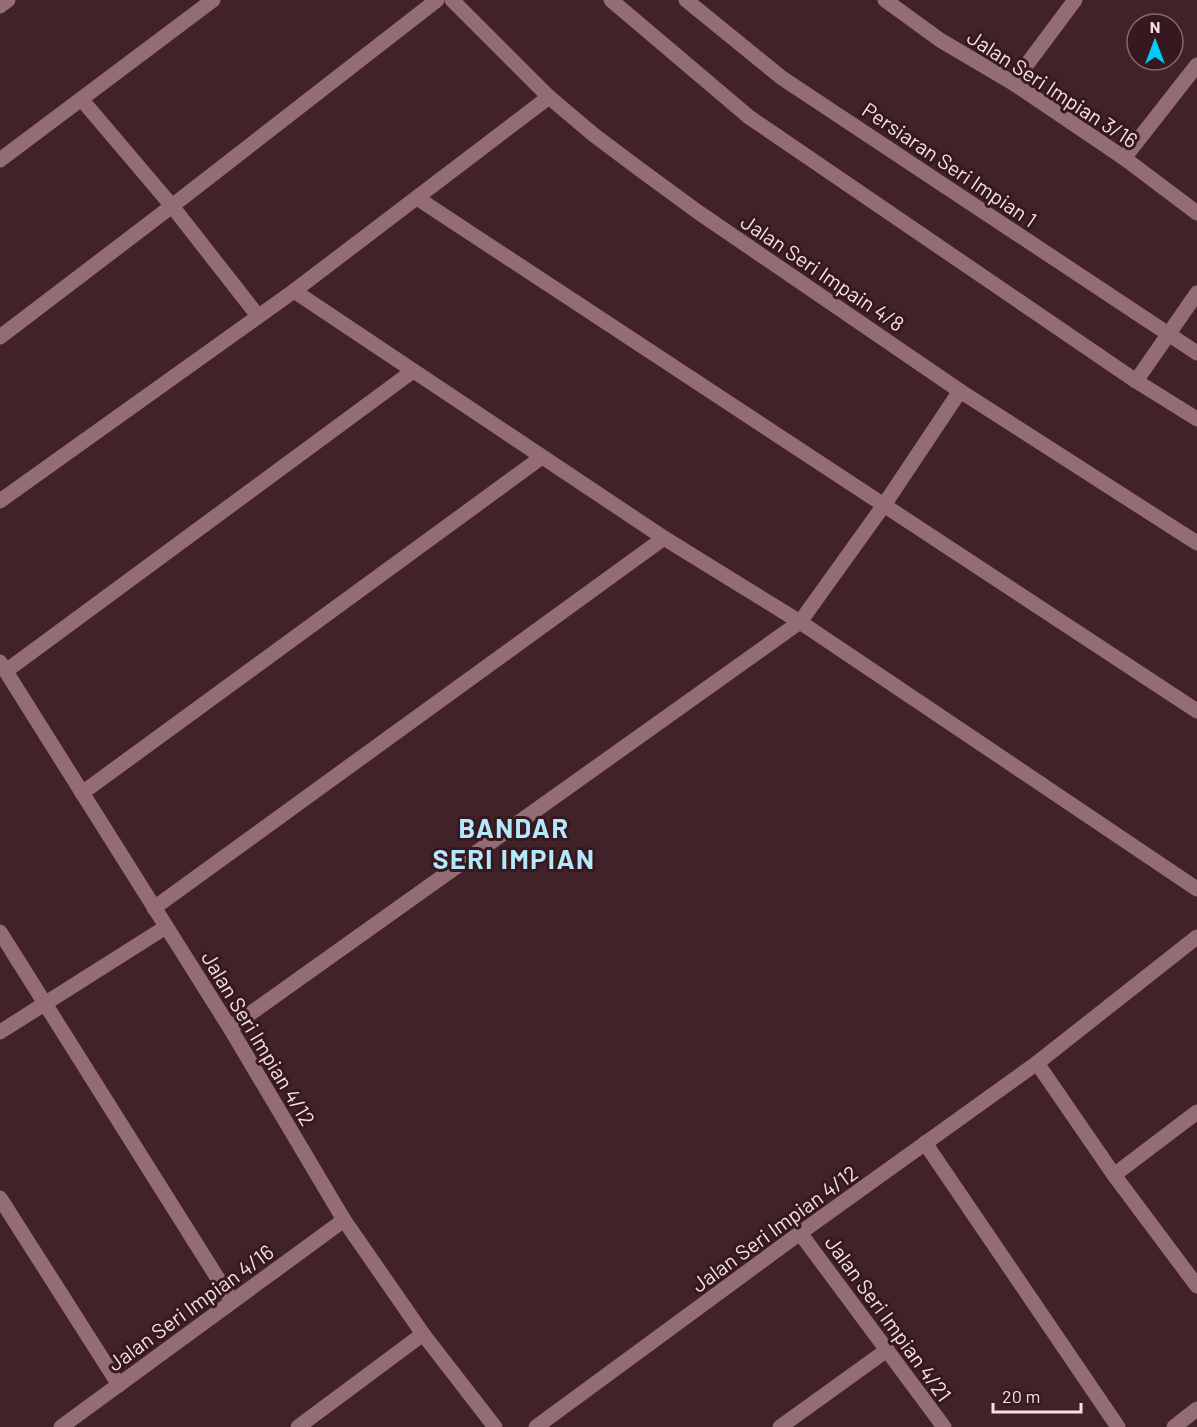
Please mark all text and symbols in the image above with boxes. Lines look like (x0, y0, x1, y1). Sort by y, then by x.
north arrow (1125, 12, 1185, 72)
text: N (1150, 17, 1160, 36)
street label: Jalan Seri Impian 3/16 (963, 24, 1143, 152)
street label: Persiaran Seri Impian 1 (858, 96, 1042, 232)
street label: Jalan Seri Impain 4/8 (737, 208, 909, 336)
district label: BANDAR SERI IMPIAN (432, 811, 596, 874)
street label: Jalan Seri Impian 4/12 (197, 946, 321, 1130)
street label: Jalan Seri Impian 4/12 (686, 1159, 862, 1297)
street label: Jalan Seri Impian 4/21 (820, 1230, 958, 1406)
street label: Jalan Seri Impian 4/16 (102, 1238, 278, 1376)
scale bar (993, 1376, 1082, 1414)
text: 20 m (1002, 1385, 1040, 1407)

